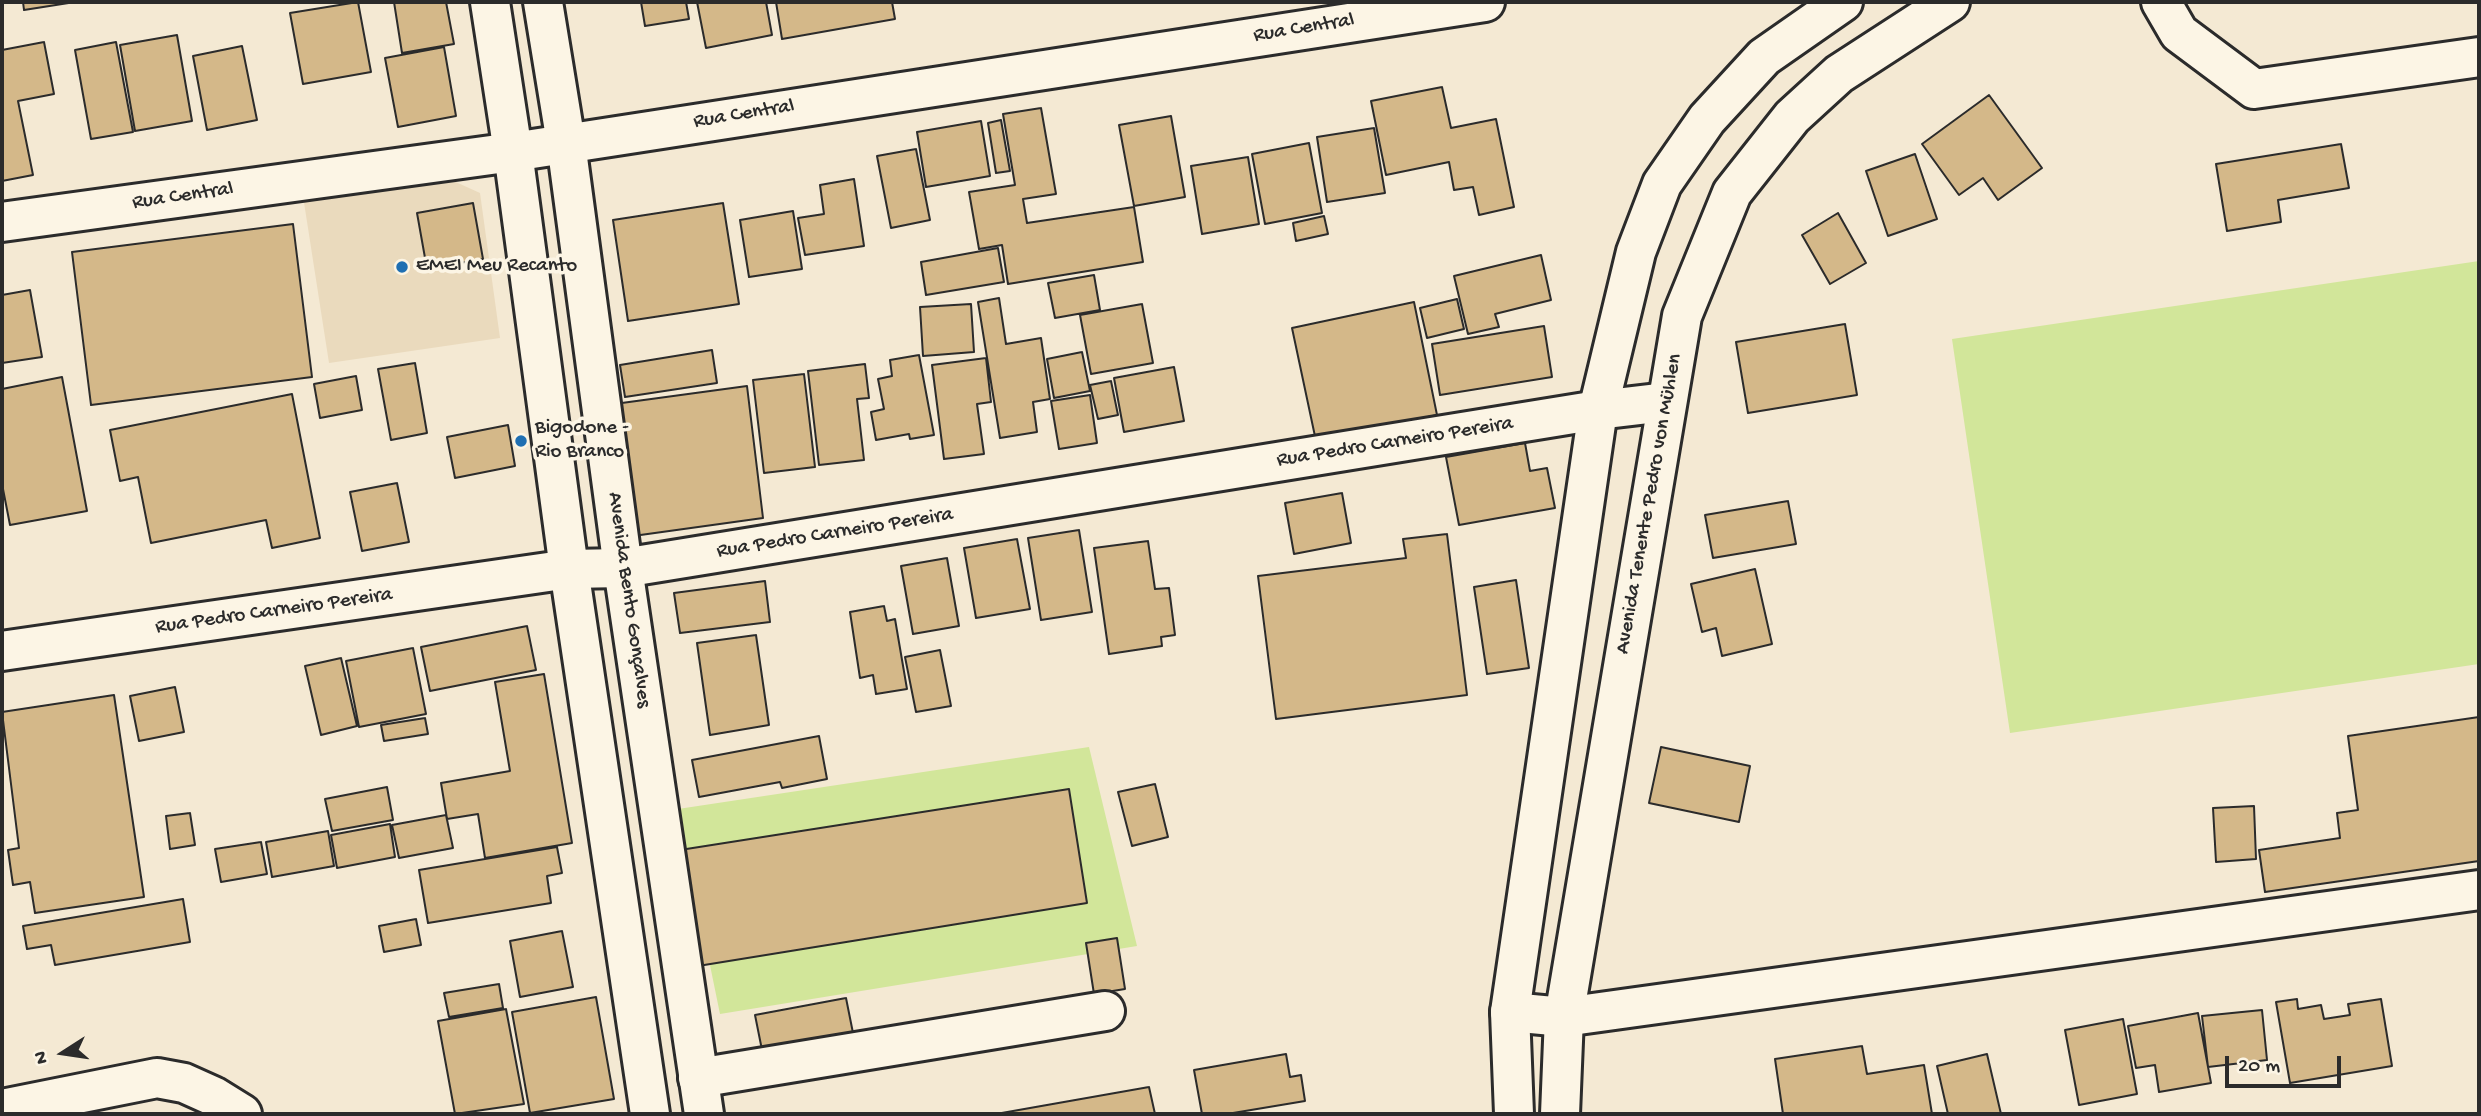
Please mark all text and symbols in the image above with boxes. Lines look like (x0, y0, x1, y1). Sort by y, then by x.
street label: Rua Central (1252, 9, 1356, 49)
street label: Rua Central (692, 95, 796, 135)
street label: Rua Central (131, 177, 235, 217)
place label: EMEI Meu Recanto (416, 254, 577, 280)
marker: EMEI Meu Recanto (394, 259, 410, 275)
street label: Avenida Tenente Pedro von Mühlen (1611, 352, 1689, 656)
street label: Rua Pedro Carneiro Pereira (1275, 412, 1515, 474)
place label: Bigodone - Rio Branco (535, 416, 629, 466)
marker: Bigodone - Rio Branco (513, 433, 529, 449)
street label: Avenida Bento Gonçalves (600, 491, 656, 709)
street label: Rua Pedro Carneiro Pereira (715, 503, 955, 565)
street label: Rua Pedro Carneiro Pereira (154, 583, 394, 641)
north arrow (28, 1018, 98, 1088)
scale bar (2229, 1042, 2344, 1086)
text: N (29, 1049, 55, 1066)
text: 20 m (2238, 1055, 2280, 1080)

